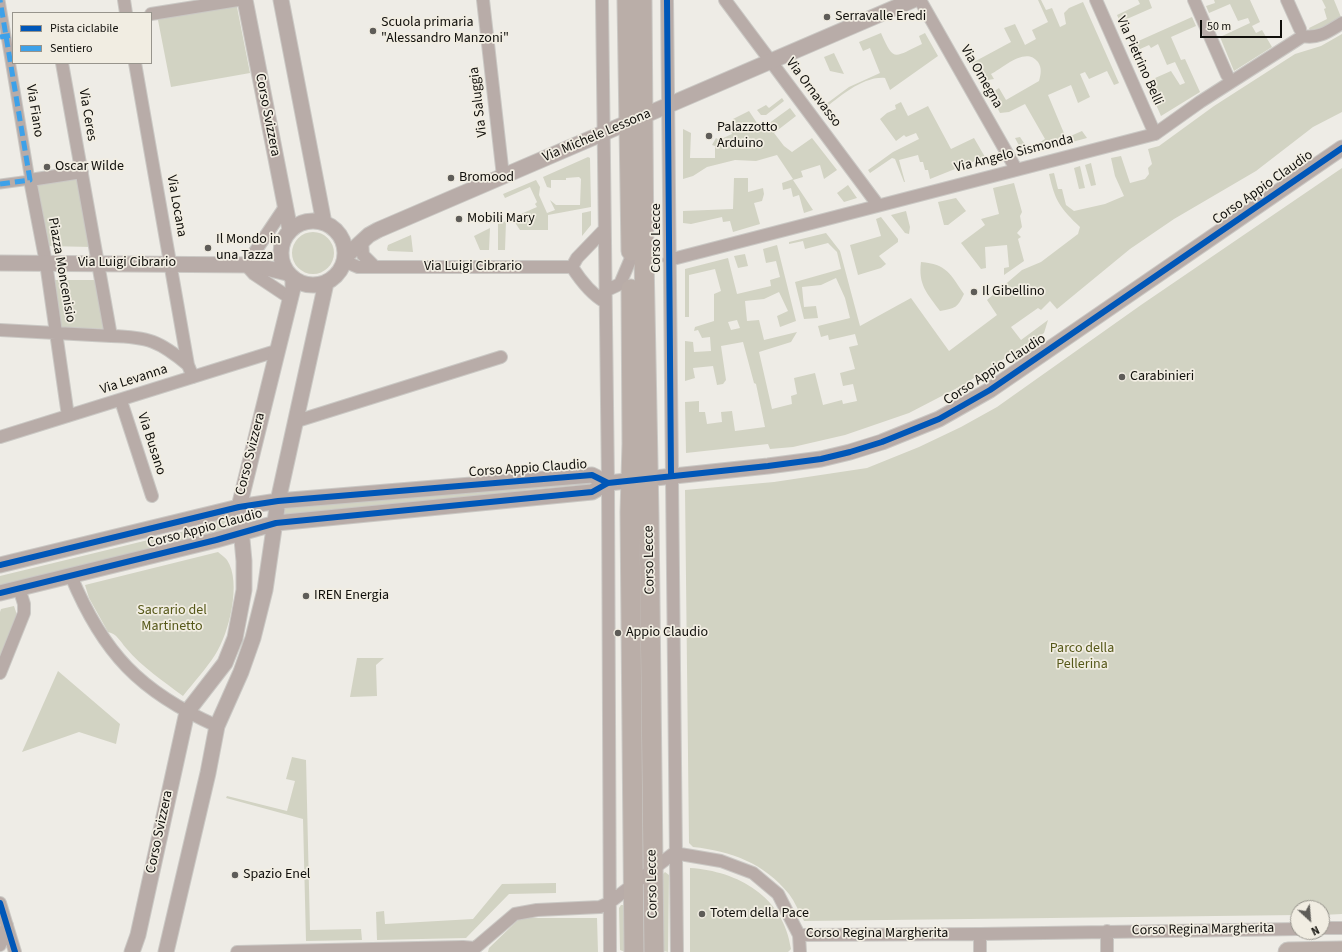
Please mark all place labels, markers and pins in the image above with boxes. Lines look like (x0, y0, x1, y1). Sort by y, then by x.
place label: Serravalle Eredi (835, 9, 926, 25)
marker: Serravalle Eredi (822, 12, 832, 22)
place label: Scuola primaria "Alessandro Manzoni" (381, 15, 509, 48)
marker: Scuola primaria "Alessandro Manzoni" (368, 26, 378, 36)
place label: Palazzotto Arduino (717, 120, 778, 152)
marker: Palazzotto Arduino (704, 131, 714, 141)
place label: Oscar Wilde (55, 159, 124, 175)
marker: Oscar Wilde (42, 162, 52, 172)
place label: Bromood (459, 170, 514, 186)
marker: Bromood (446, 173, 456, 183)
place label: Mobili Mary (467, 211, 535, 227)
marker: Mobili Mary (454, 214, 464, 224)
place label: Il Mondo in una Tazza (216, 232, 281, 264)
marker: Il Mondo in una Tazza (203, 243, 213, 253)
place label: Il Gibellino (982, 284, 1045, 300)
marker: Il Gibellino (969, 287, 979, 297)
place label: Carabinieri (1130, 369, 1194, 385)
marker: Carabinieri (1117, 372, 1127, 382)
place label: IREN Energia (314, 588, 389, 604)
marker: IREN Energia (301, 591, 311, 601)
place label: Appio Claudio (626, 625, 708, 641)
marker: Appio Claudio (613, 628, 623, 638)
place label: Spazio Enel (243, 867, 310, 883)
marker: Spazio Enel (230, 870, 240, 880)
place label: Totem della Pace (710, 906, 809, 922)
marker: Totem della Pace (697, 909, 707, 919)

